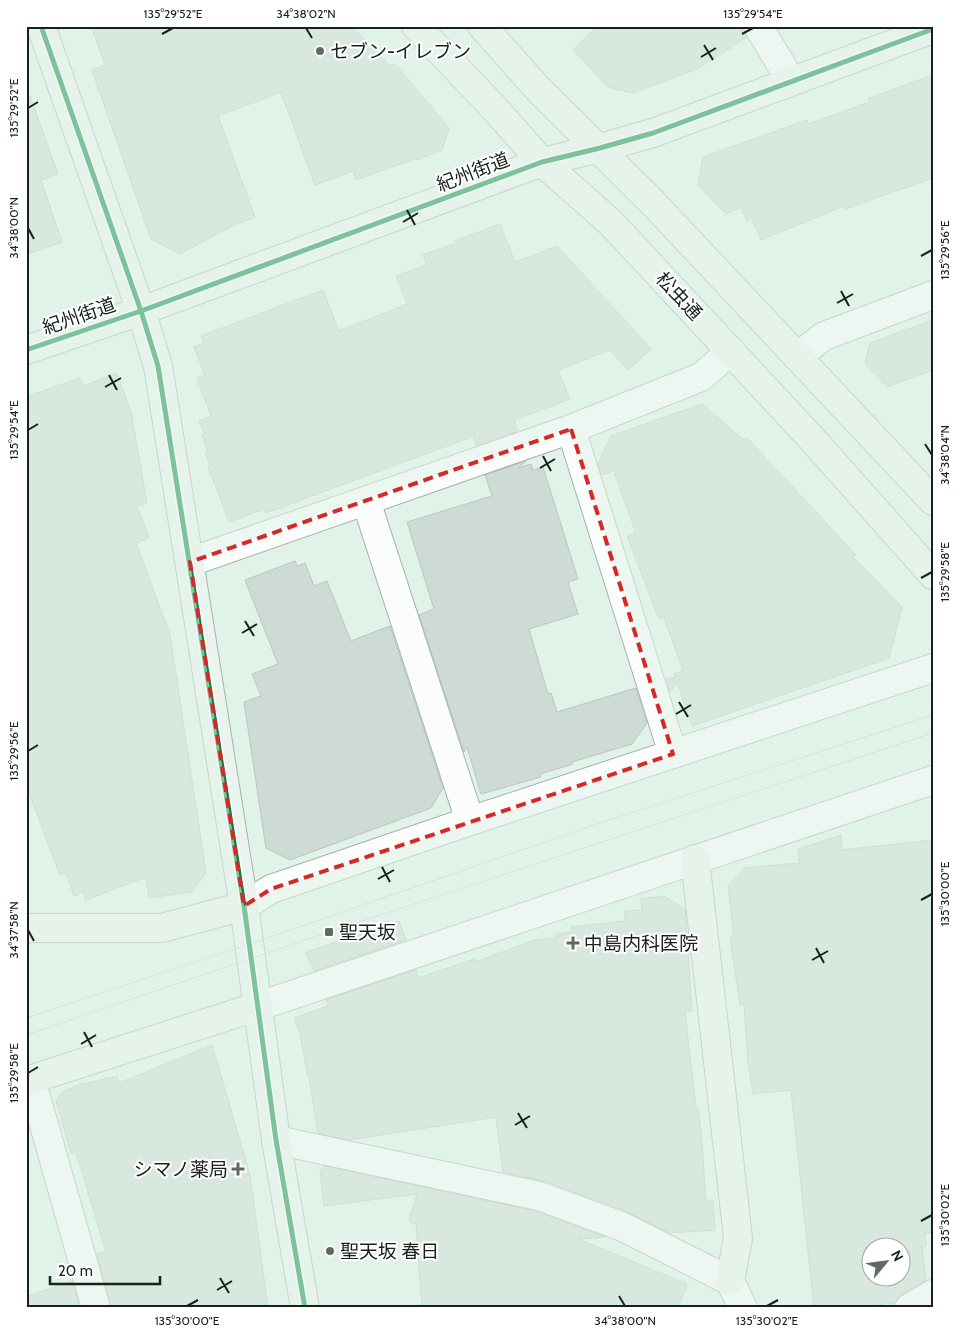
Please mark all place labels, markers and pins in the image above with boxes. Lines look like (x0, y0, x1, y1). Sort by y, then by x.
place label: セブン-イレブン (330, 40, 471, 63)
marker: セブン-イレブン (314, 45, 326, 57)
place label: 聖天坂 (339, 921, 396, 944)
marker: 聖天坂 (323, 926, 335, 938)
place label: 中島内科医院 (584, 932, 698, 955)
marker: 中島内科医院 (566, 936, 580, 950)
place label: シマノ薬局 (134, 1158, 228, 1181)
marker: シマノ薬局 (232, 1163, 244, 1175)
place label: 聖天坂 春日 (340, 1240, 439, 1263)
marker: 聖天坂 春日 (324, 1245, 336, 1257)

